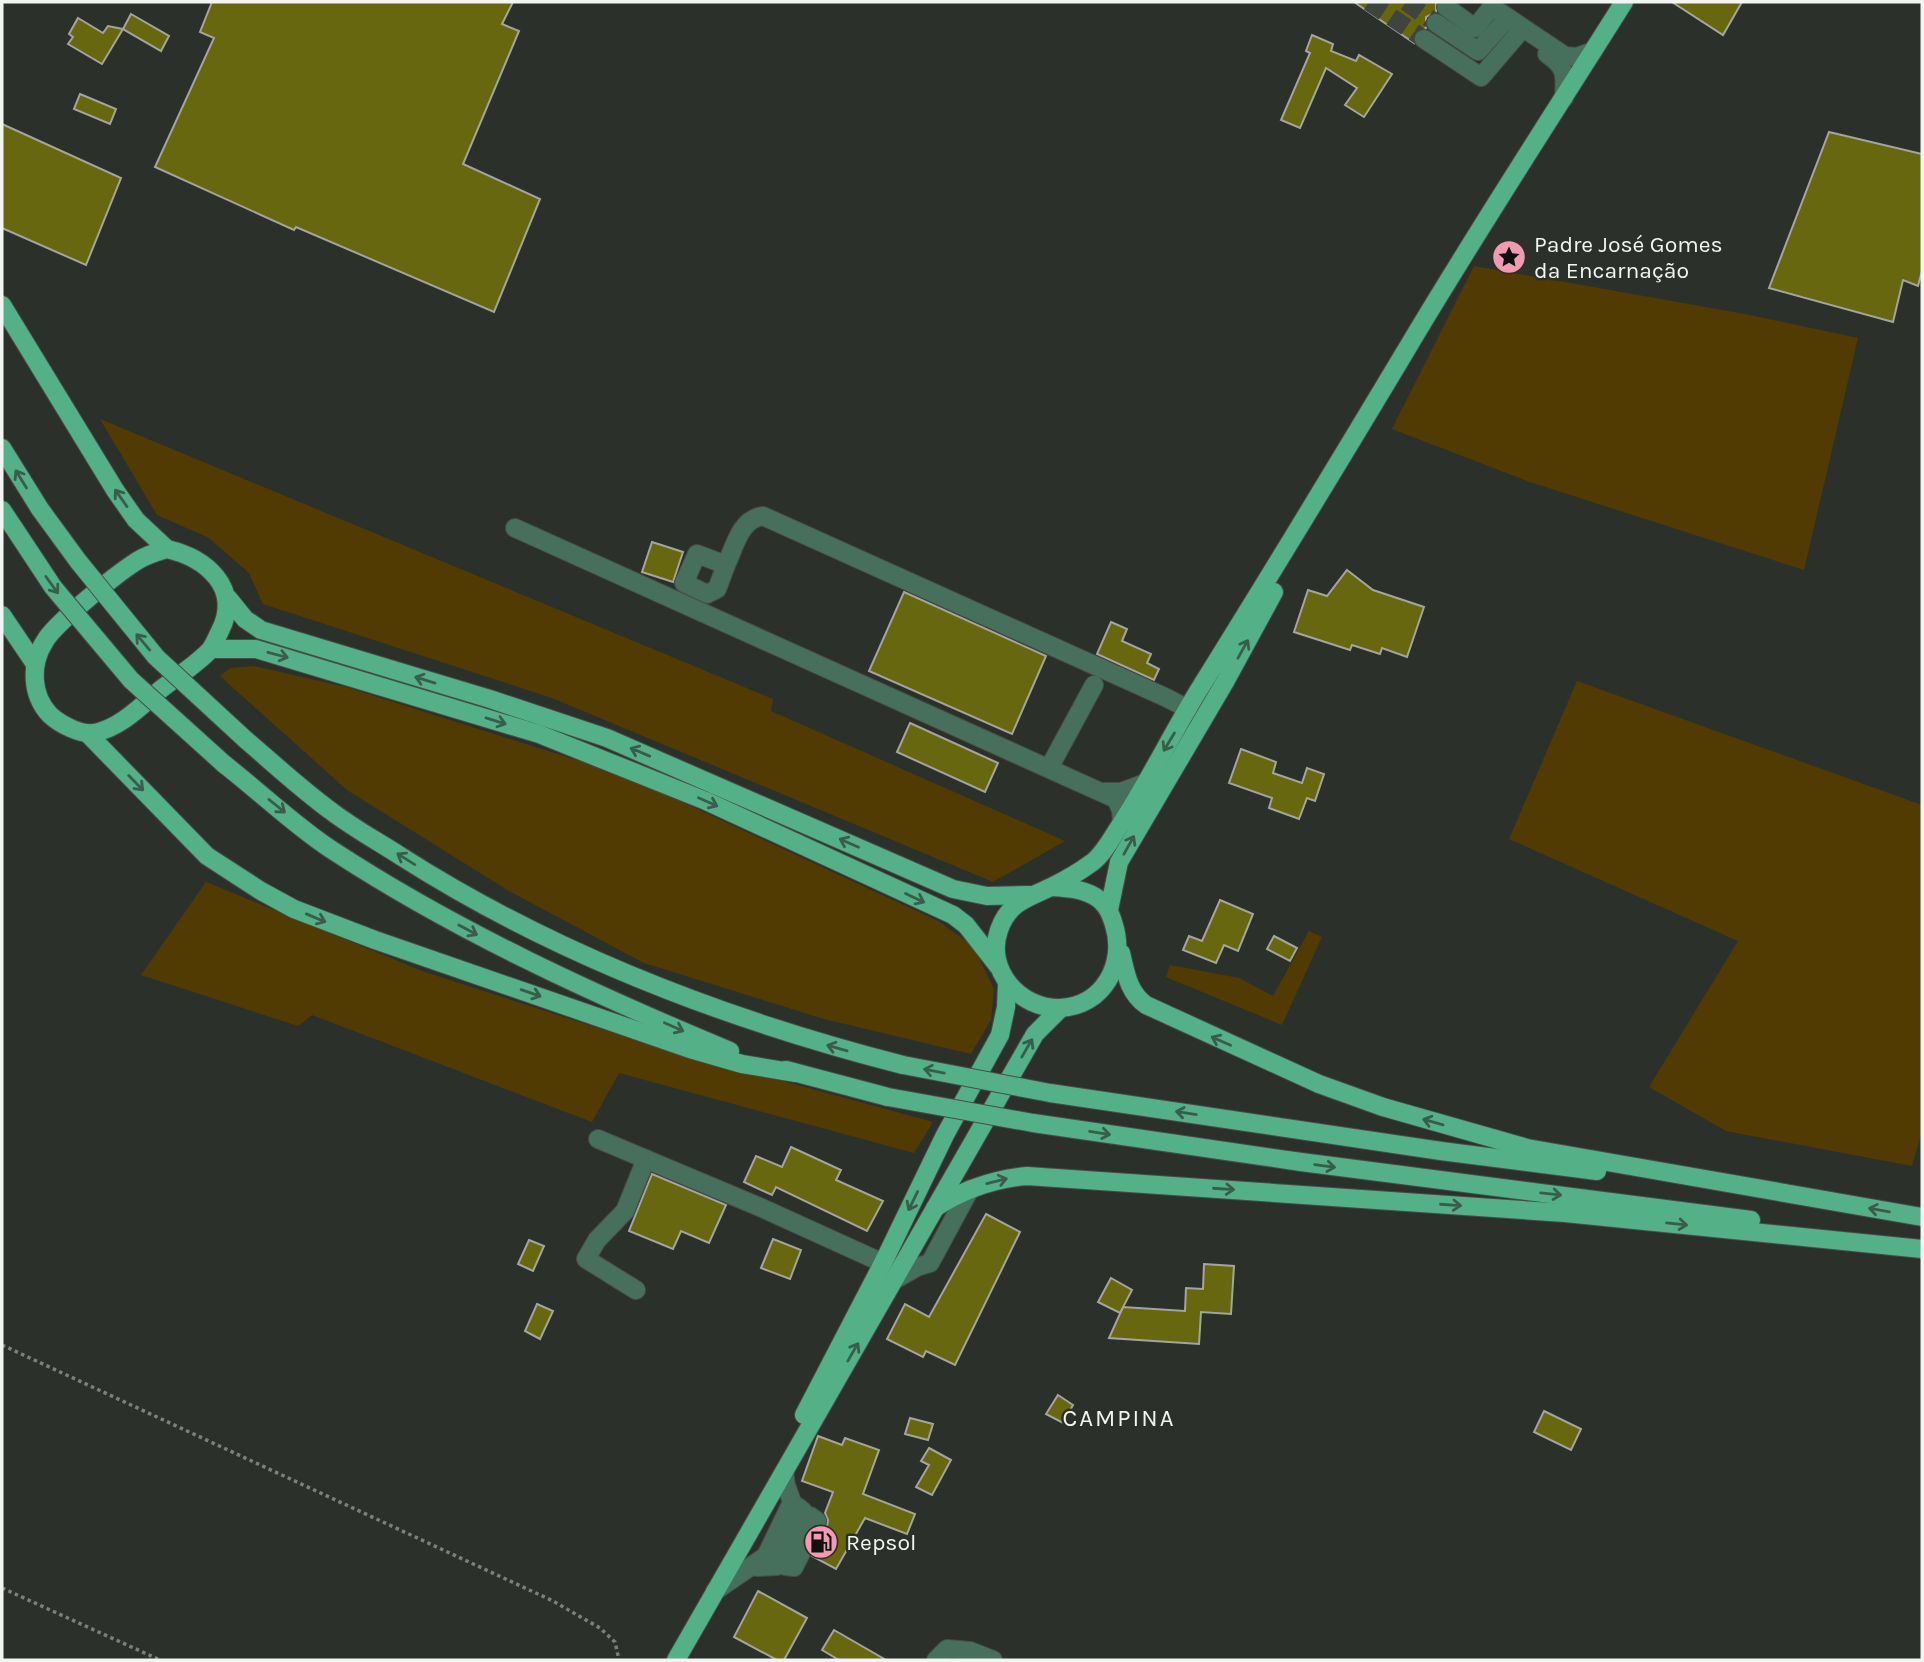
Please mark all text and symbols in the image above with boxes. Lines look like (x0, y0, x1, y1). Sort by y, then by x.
place label: Padre José Gomes da Encarnação (1534, 231, 1723, 284)
place icon: Padre José Gomes da Encarnação (1490, 238, 1528, 276)
one-way arrow (13, 469, 27, 489)
one-way arrow (114, 489, 128, 508)
one-way arrow (45, 575, 60, 594)
one-way arrow (135, 633, 151, 651)
one-way arrow (1236, 639, 1250, 659)
one-way arrow (267, 649, 289, 662)
one-way arrow (414, 673, 436, 686)
one-way arrow (485, 716, 507, 729)
one-way arrow (1162, 731, 1176, 751)
one-way arrow (630, 745, 652, 758)
one-way arrow (128, 774, 145, 791)
one-way arrow (697, 796, 719, 809)
one-way arrow (268, 799, 286, 814)
one-way arrow (1123, 835, 1136, 856)
one-way arrow (839, 836, 860, 849)
one-way arrow (397, 852, 416, 867)
one-way arrow (904, 891, 925, 905)
one-way arrow (305, 912, 326, 925)
one-way arrow (457, 924, 478, 937)
one-way arrow (519, 988, 541, 1000)
one-way arrow (662, 1021, 684, 1034)
one-way arrow (1211, 1034, 1232, 1047)
one-way arrow (1020, 1039, 1034, 1059)
one-way arrow (827, 1040, 849, 1053)
one-way arrow (923, 1064, 946, 1078)
one-way arrow (1175, 1106, 1198, 1119)
one-way arrow (1423, 1114, 1445, 1127)
one-way arrow (1088, 1127, 1111, 1140)
one-way arrow (1314, 1159, 1336, 1172)
one-way arrow (985, 1173, 1008, 1187)
one-way arrow (1212, 1183, 1235, 1196)
one-way arrow (1539, 1188, 1562, 1201)
one-way arrow (905, 1190, 919, 1211)
one-way arrow (1439, 1199, 1461, 1212)
one-way arrow (1868, 1203, 1891, 1216)
one-way arrow (1666, 1218, 1688, 1231)
one-way arrow (846, 1342, 860, 1362)
district label: CAMPINA (1062, 1404, 1176, 1432)
fuel station icon: Repsol (802, 1523, 840, 1561)
place label: Repsol (846, 1529, 916, 1556)

